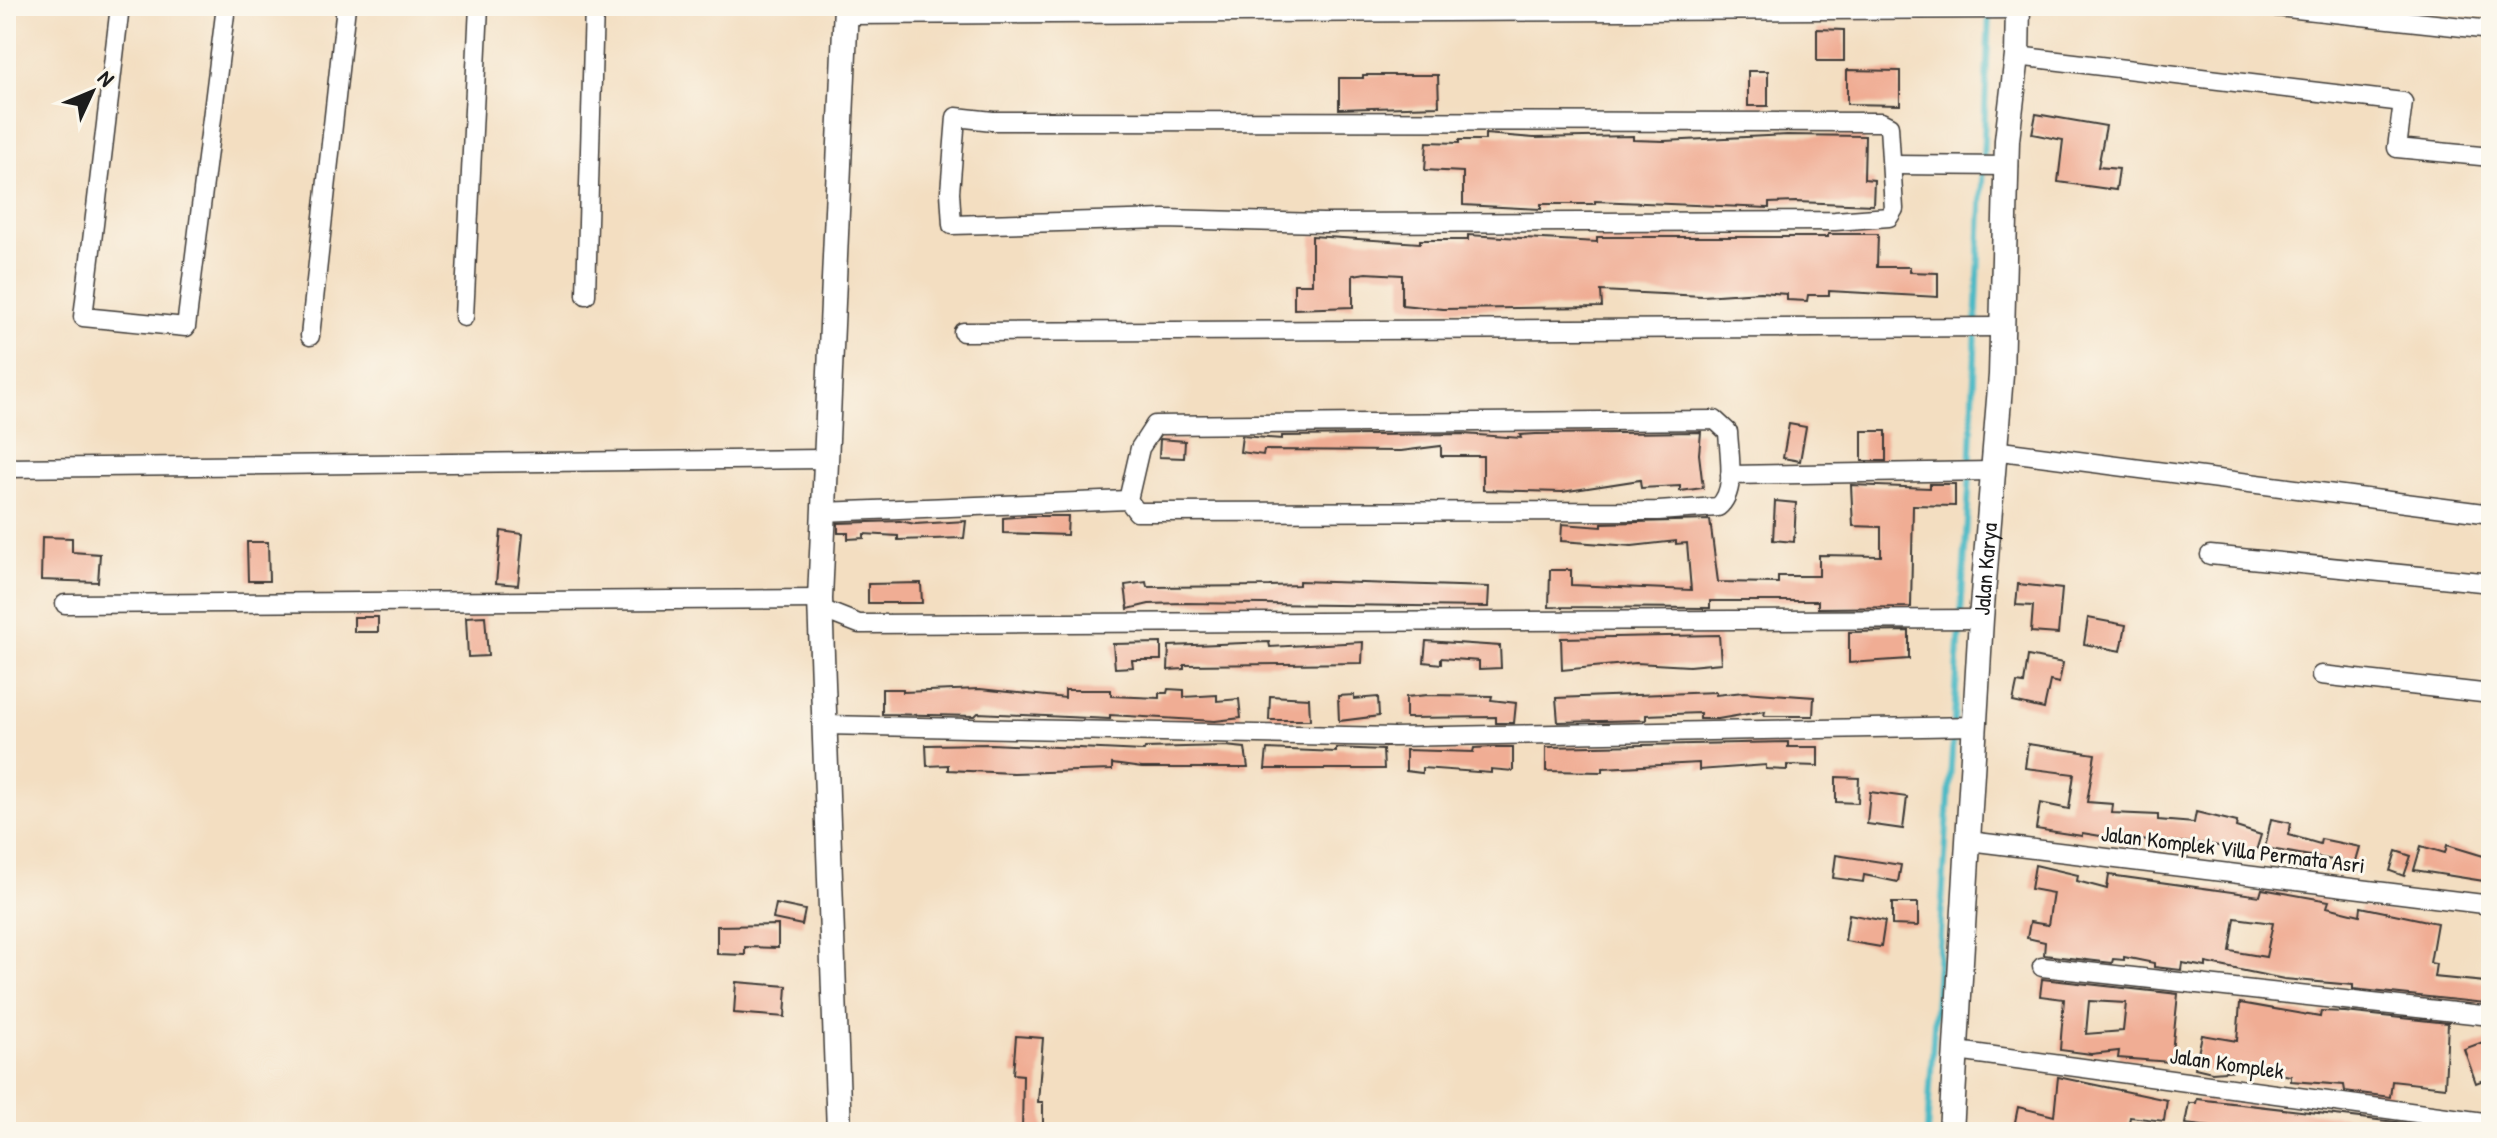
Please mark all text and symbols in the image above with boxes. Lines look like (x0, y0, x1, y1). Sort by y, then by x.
north arrow (52, 52, 132, 132)
text: N (92, 63, 121, 93)
street label: Jalan Karya (1966, 521, 2004, 617)
street label: Jalan Komplek Villa Permata Asri (2099, 818, 2367, 880)
street label: Jalan Komplek (2168, 1040, 2286, 1086)

